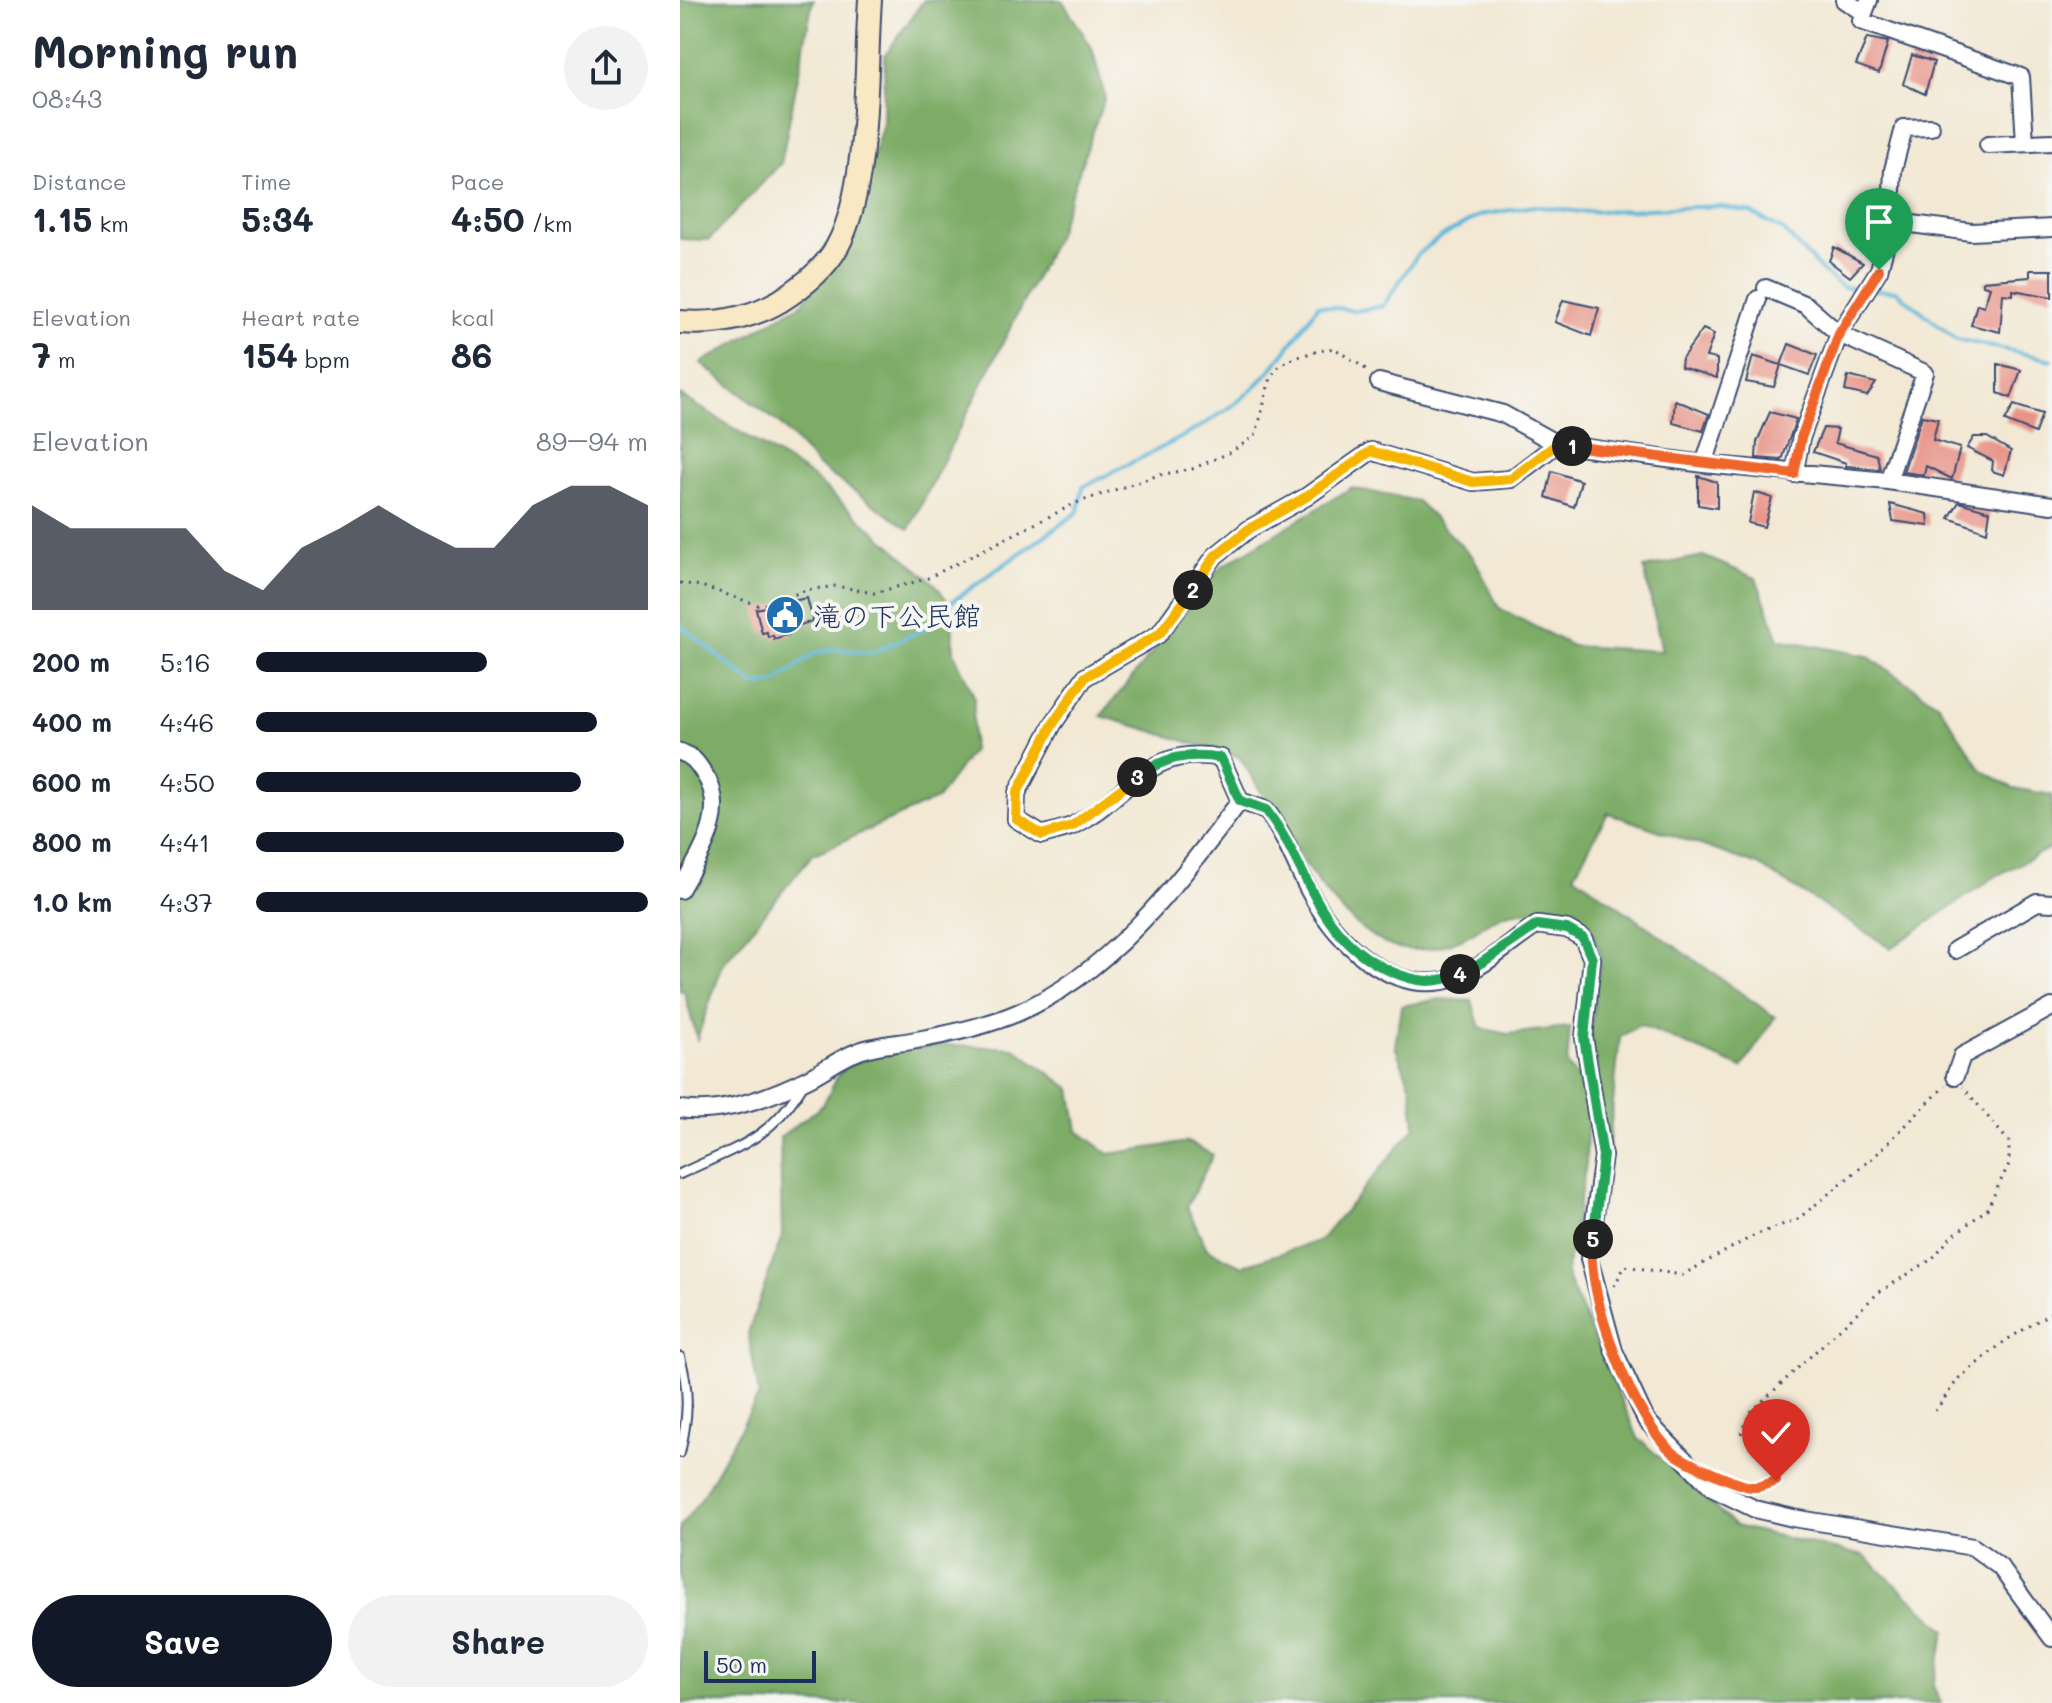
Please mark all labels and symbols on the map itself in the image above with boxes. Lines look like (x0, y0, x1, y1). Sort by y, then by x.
pin (1845, 188, 1913, 270)
pin: 1 (1552, 426, 1592, 466)
pin: 2 (1173, 570, 1213, 610)
public building icon: 滝の下公民館 (764, 594, 806, 636)
place label: 滝の下公民館 (813, 597, 981, 633)
pin: 3 (1117, 757, 1157, 797)
pin: 4 (1440, 954, 1480, 994)
pin: 5 (1573, 1219, 1613, 1259)
pin (1742, 1399, 1810, 1481)
scale bar (704, 1647, 816, 1683)

